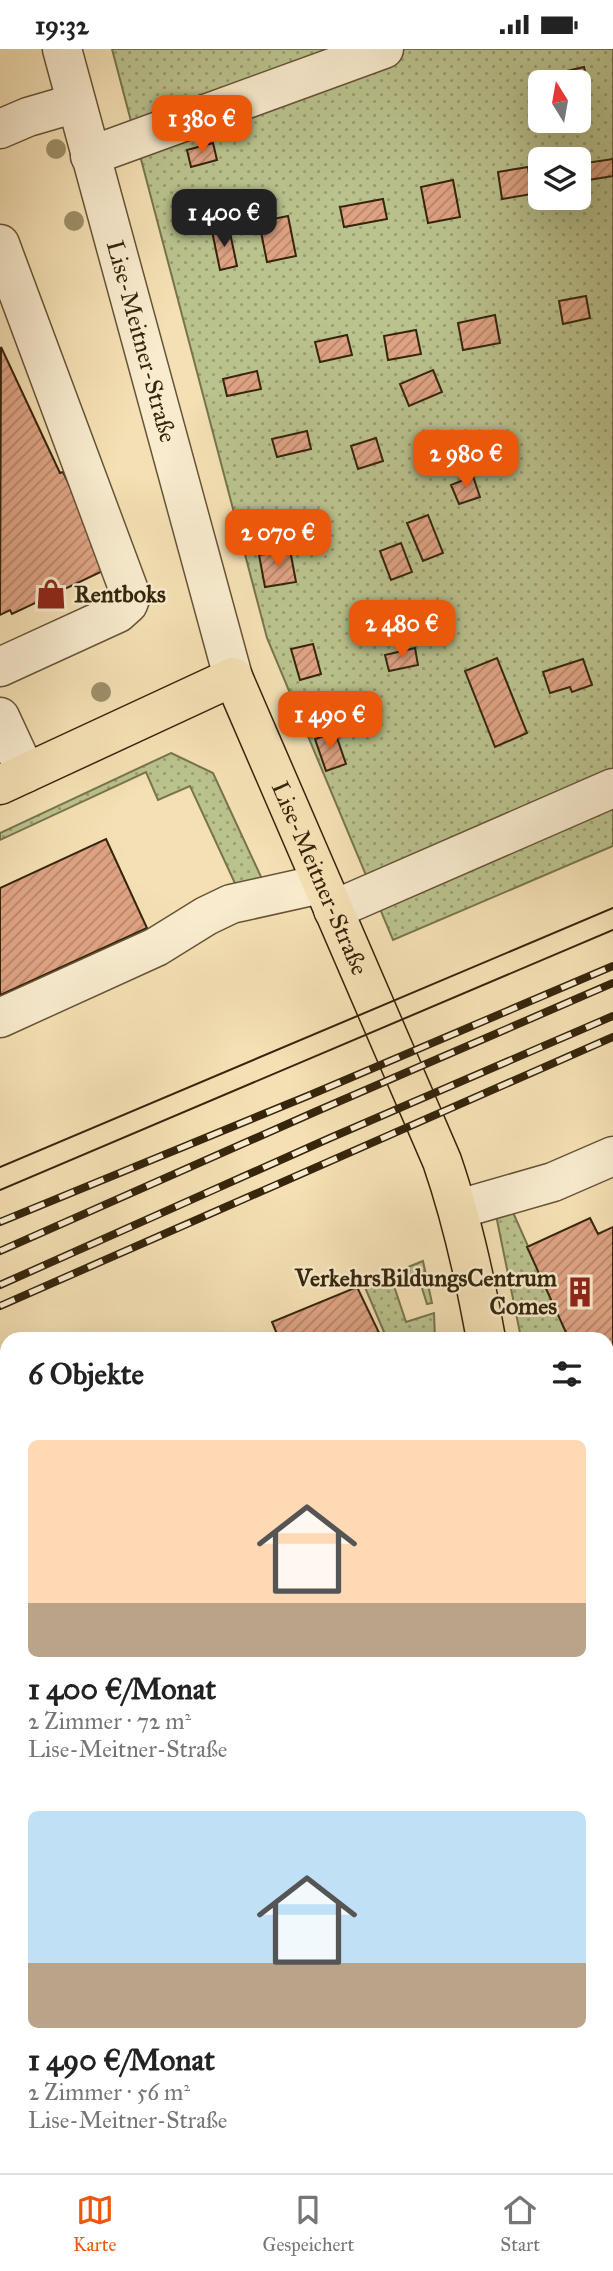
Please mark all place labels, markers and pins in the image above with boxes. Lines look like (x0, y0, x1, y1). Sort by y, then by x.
pin: 1 380 € (137, 95, 267, 155)
pin: 1 400 € (159, 189, 289, 249)
pin: 2 980 € (401, 431, 531, 490)
pin: 2 070 € (213, 510, 343, 569)
shop icon: Rentboks (34, 577, 68, 611)
place label: Rentboks (74, 579, 166, 609)
pin: 2 480 € (337, 601, 467, 660)
pin: 1 490 € (265, 691, 395, 751)
place label: VerkehrsBildungsCentrum Comes (294, 1263, 558, 1321)
building icon: VerkehrsBildungsCentrum Comes (563, 1275, 597, 1309)

